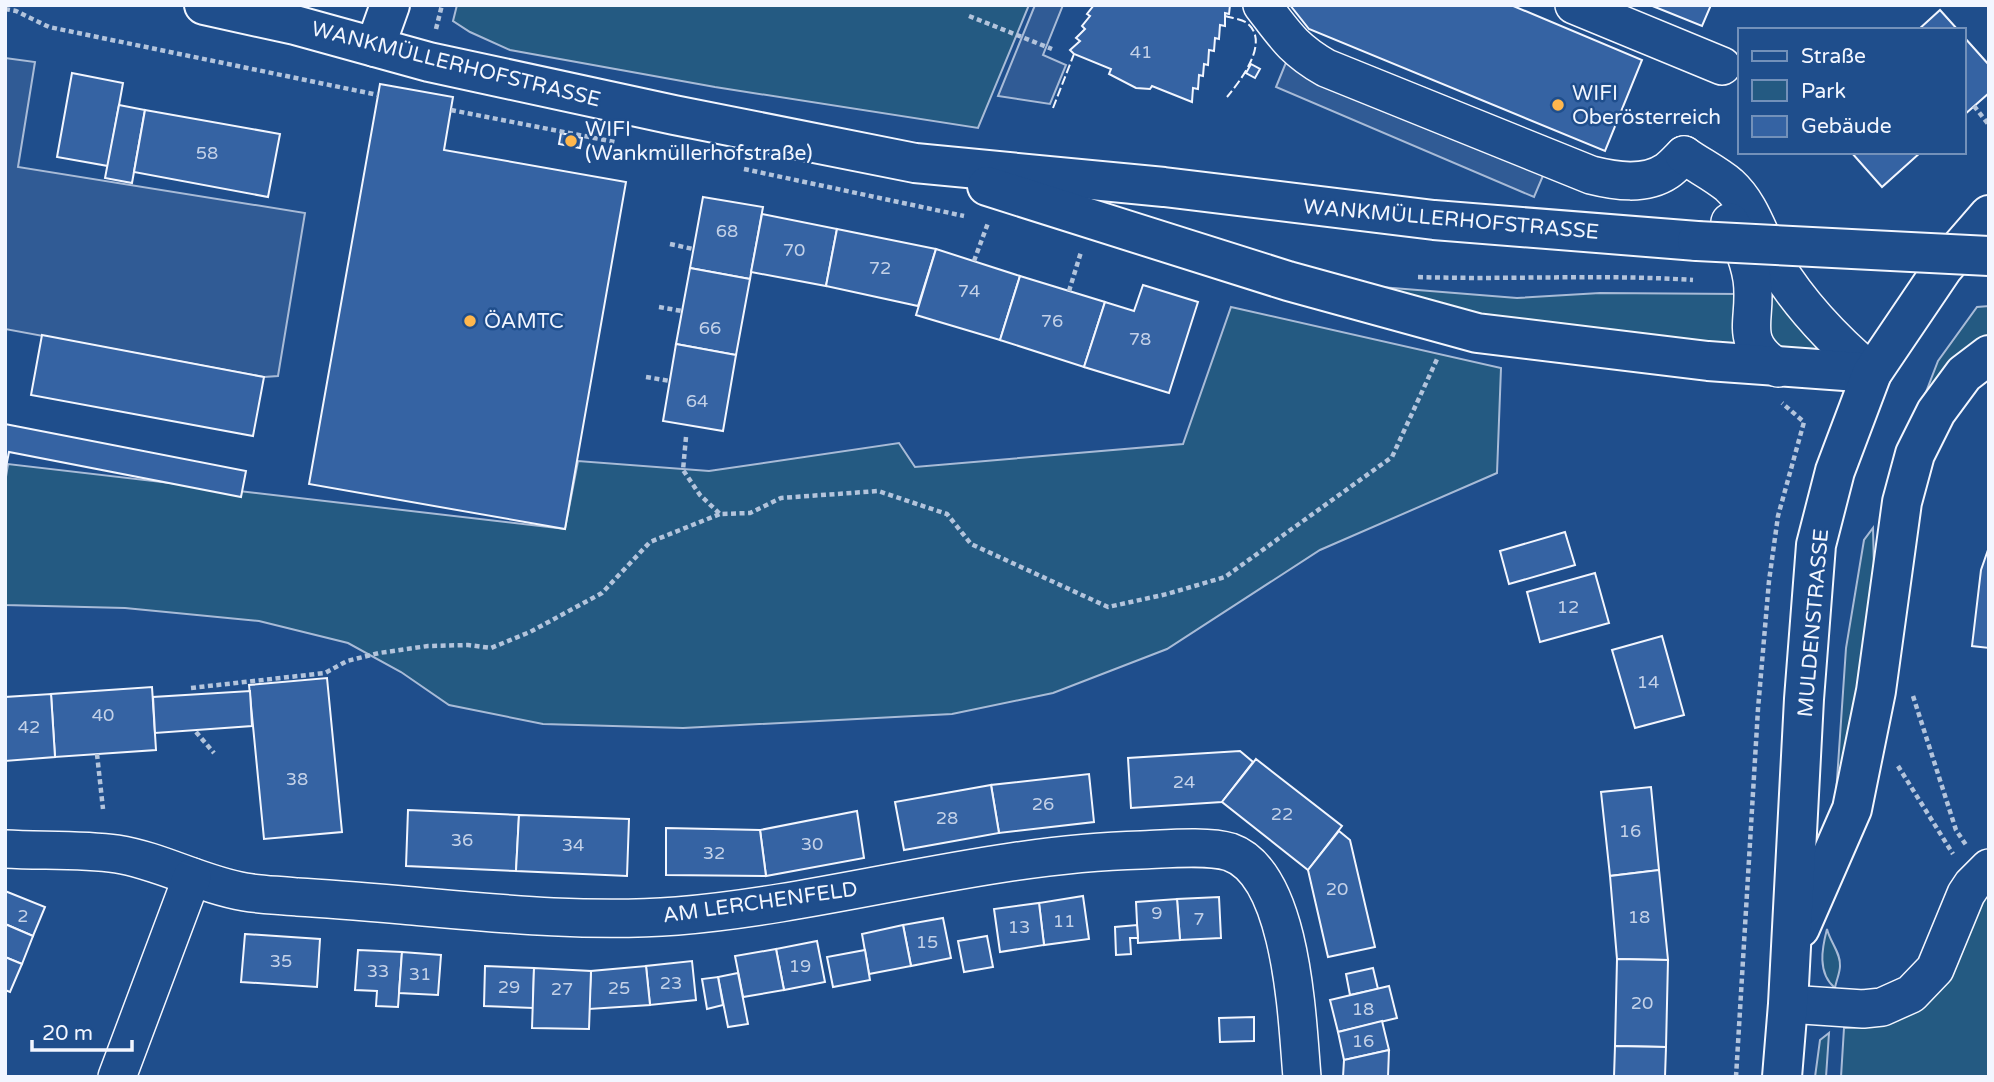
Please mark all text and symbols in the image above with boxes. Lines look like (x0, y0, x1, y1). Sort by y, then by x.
street label: WANKMÜLLERHOFSTRASSE (309, 16, 603, 113)
legend (1738, 28, 1966, 154)
house number: 41 (1130, 41, 1152, 63)
text: Straße (1801, 44, 1866, 69)
text: Park (1801, 79, 1846, 104)
place label: WIFI Oberösterreich (1572, 81, 1721, 130)
marker: WIFI Oberösterreich (1550, 97, 1566, 113)
text: Gebäude (1801, 114, 1892, 139)
place label: WIFI (Wankmüllerhofstraße) (585, 117, 812, 166)
marker: WIFI (Wankmüllerhofstraße) (563, 133, 579, 149)
house number: 58 (196, 142, 218, 164)
street label: WANKMÜLLERHOFSTRASSE (1302, 194, 1600, 245)
house number: 68 (716, 220, 738, 242)
house number: 70 (783, 239, 805, 261)
house number: 72 (869, 257, 891, 279)
house number: 74 (958, 280, 980, 302)
place label: ÖAMTC (484, 309, 564, 334)
house number: 76 (1041, 310, 1063, 332)
marker: ÖAMTC (462, 313, 478, 329)
house number: 66 (699, 317, 721, 339)
house number: 78 (1129, 328, 1151, 350)
house number: 64 (686, 390, 708, 412)
street label: MULDENSTRASSE (1793, 528, 1834, 718)
house number: 12 (1557, 596, 1579, 618)
house number: 14 (1637, 671, 1659, 693)
house number: 40 (92, 704, 114, 726)
house number: 42 (18, 716, 40, 738)
house number: 38 (286, 768, 308, 790)
house number: 24 (1173, 771, 1195, 793)
house number: 26 (1032, 793, 1054, 815)
house number: 22 (1271, 803, 1293, 825)
house number: 28 (936, 807, 958, 829)
house number: 16 (1619, 820, 1641, 842)
house number: 36 (451, 829, 473, 851)
house number: 30 (801, 833, 823, 855)
house number: 34 (562, 834, 584, 856)
house number: 32 (703, 842, 725, 864)
street label: AM LERCHENFELD (661, 876, 859, 929)
house number: 20 (1326, 878, 1348, 900)
house number: 9 (1151, 902, 1163, 924)
house number: 2 (17, 905, 29, 927)
house number: 18 (1628, 906, 1650, 928)
house number: 7 (1193, 908, 1205, 930)
house number: 11 (1053, 910, 1075, 932)
house number: 13 (1008, 916, 1030, 938)
house number: 15 (916, 931, 938, 953)
house number: 35 (270, 950, 292, 972)
house number: 19 (789, 955, 811, 977)
house number: 33 (367, 960, 389, 982)
house number: 31 (409, 963, 431, 985)
house number: 23 (660, 972, 682, 994)
house number: 29 (498, 976, 520, 998)
house number: 25 (608, 977, 630, 999)
house number: 27 (551, 978, 573, 1000)
house number: 20 (1631, 992, 1653, 1014)
house number: 18 (1352, 998, 1374, 1020)
scale bar (32, 1009, 131, 1052)
text: 20 m (42, 1021, 93, 1046)
house number: 16 (1352, 1030, 1374, 1052)

